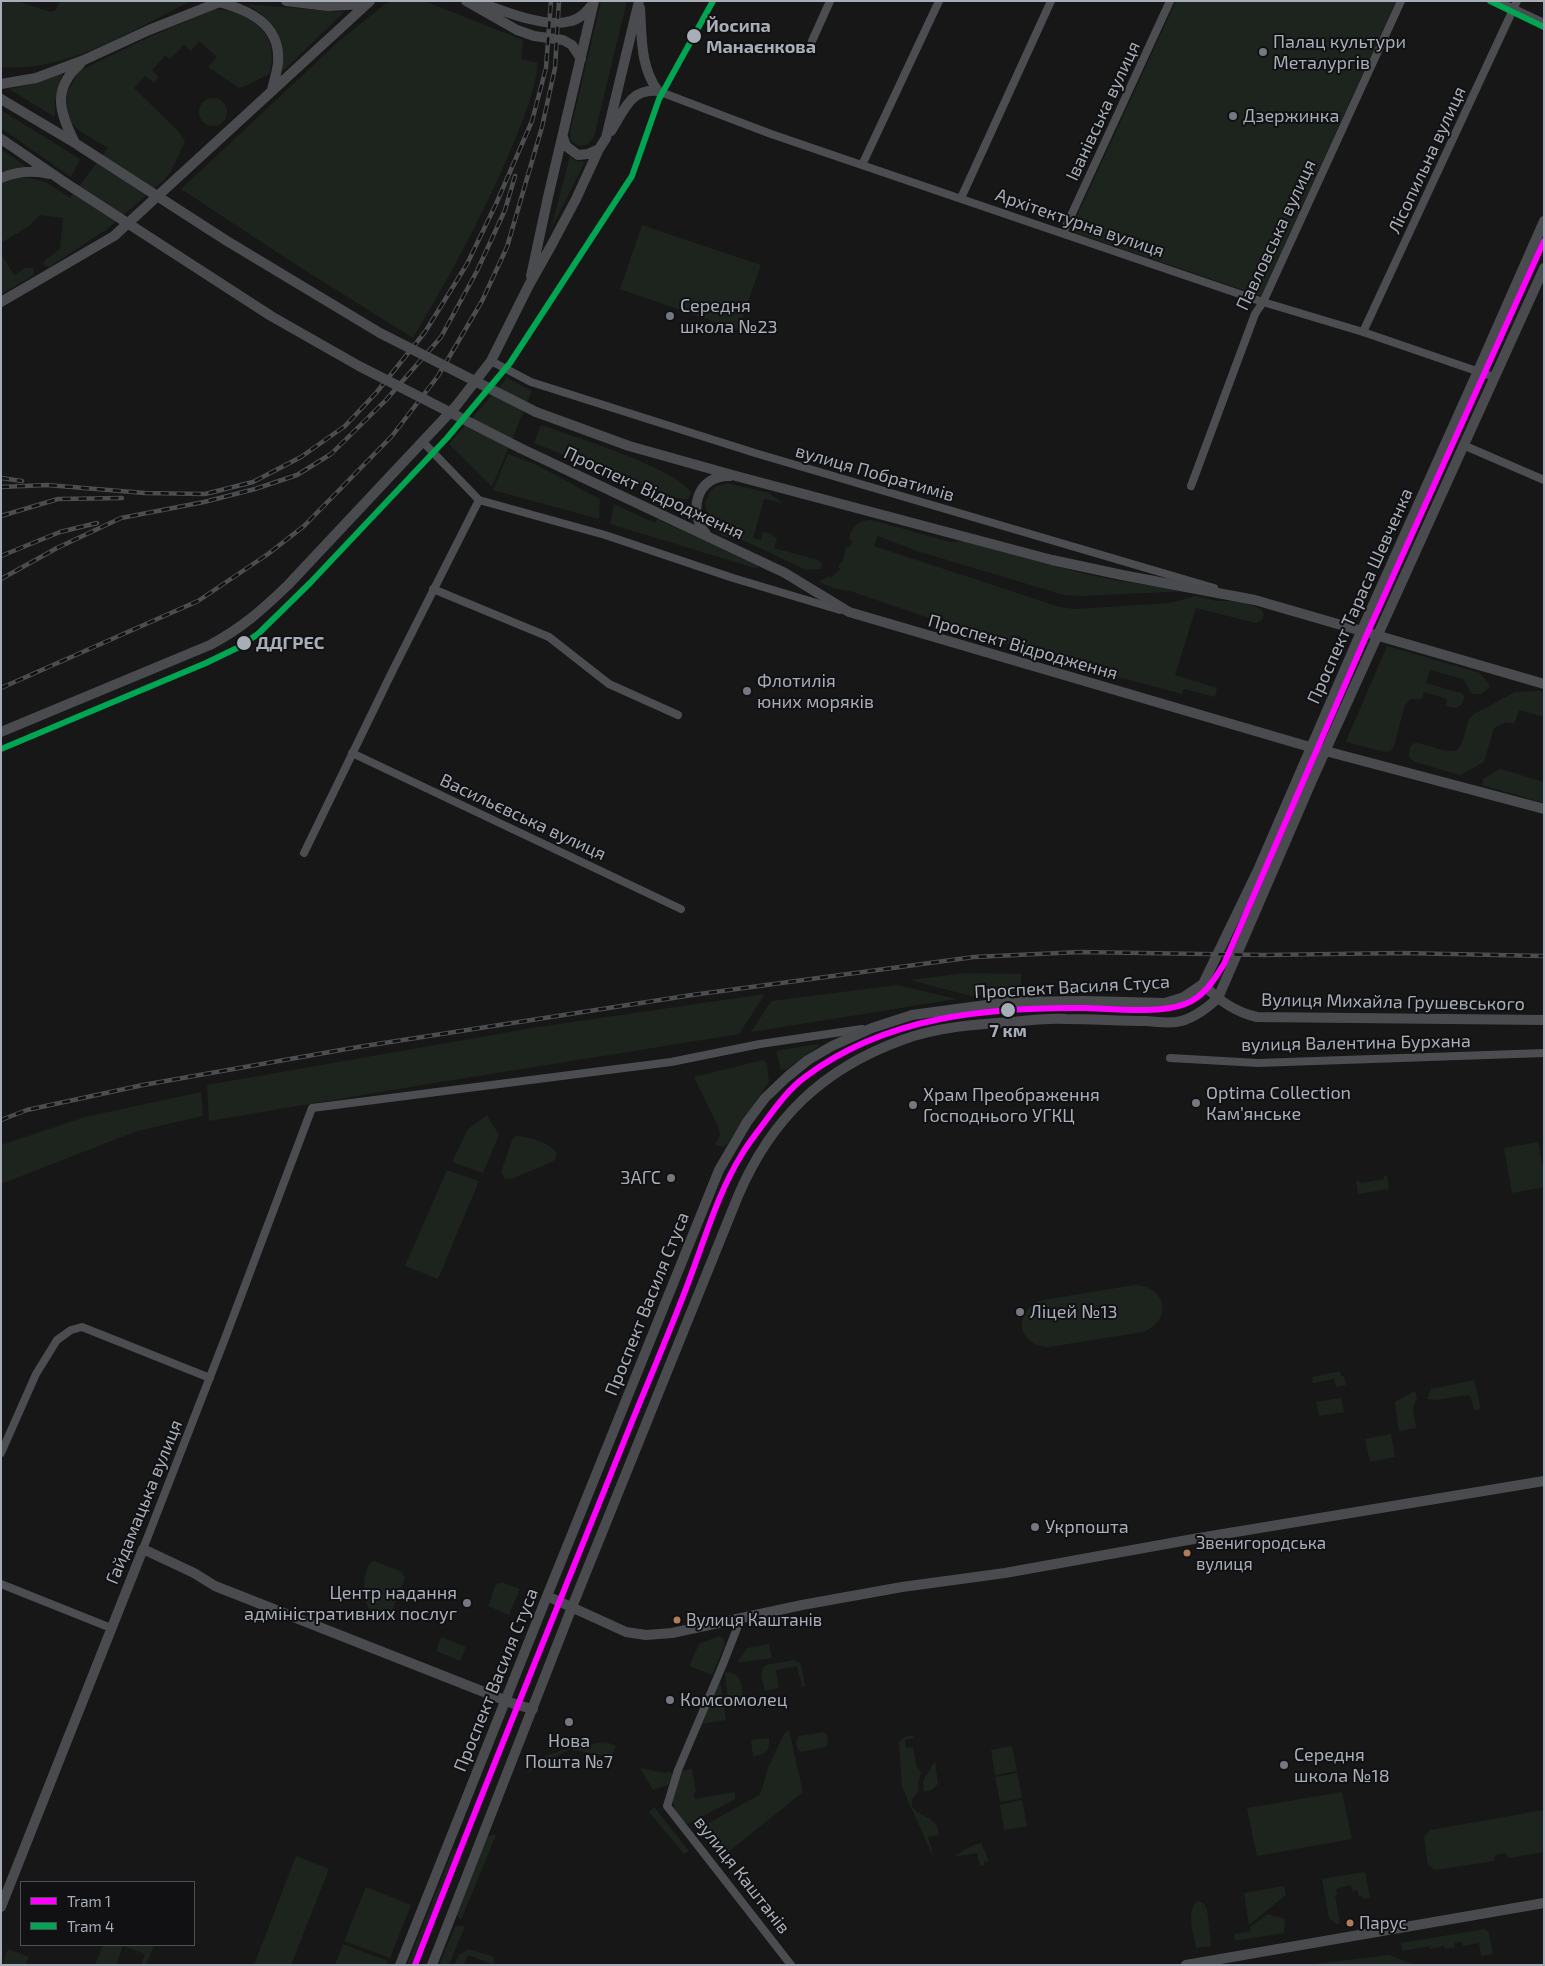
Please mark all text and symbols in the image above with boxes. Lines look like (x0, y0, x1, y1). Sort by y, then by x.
place label: Йосипа Манаєнкова (706, 15, 816, 58)
marker: Йосипа Манаєнкова (685, 27, 703, 45)
place label: Палац культури Металургів (1273, 31, 1406, 74)
street label: Іванівська вулиця (1061, 38, 1145, 184)
marker: Палац культури Металургів (1257, 46, 1269, 58)
street label: Лісопильна вулиця (1383, 83, 1471, 237)
place label: Дзержинка (1243, 105, 1339, 127)
marker: Дзержинка (1227, 110, 1239, 122)
street label: Павловська вулиця (1232, 156, 1320, 314)
street label: Архітектурна вулиця (993, 184, 1167, 262)
place label: Середня школа №23 (680, 295, 778, 338)
marker: Середня школа №23 (664, 310, 676, 322)
street label: вулиця Побратимів (793, 440, 957, 506)
street label: Проспект Відродження (561, 442, 747, 544)
street label: Проспект Тараса Шевченка (1303, 485, 1417, 707)
street label: Проспект Відродження (926, 610, 1120, 684)
place label: ДДГРЕС (256, 632, 324, 654)
marker: ДДГРЕС (235, 634, 253, 652)
place label: Флотилія юних моряків (757, 670, 874, 712)
marker: Флотилія юних моряків (741, 685, 753, 697)
street label: Васильєвська вулиця (437, 769, 609, 865)
street label: Проспект Василя Стуса (974, 971, 1170, 1003)
street label: Вулиця Михайла Грушевського (1261, 989, 1525, 1015)
marker: 7 км (999, 1001, 1017, 1019)
place label: 7 км (989, 1020, 1027, 1042)
street label: вулиця Валентина Бурхана (1241, 1030, 1471, 1056)
place label: Optima Collection Кам’янське (1206, 1082, 1351, 1124)
place label: Храм Преображення Господнього УГКЦ (923, 1084, 1100, 1126)
marker: Optima Collection Кам’янське (1190, 1097, 1202, 1109)
marker: Храм Преображення Господнього УГКЦ (907, 1099, 919, 1111)
place label: ЗАГС (621, 1167, 661, 1189)
marker: ЗАГС (665, 1172, 677, 1184)
street label: Проспект Василя Стуса (600, 1209, 694, 1399)
place label: Ліцей №13 (1030, 1301, 1118, 1323)
marker: Ліцей №13 (1014, 1306, 1026, 1318)
street label: Гайдамацька вулиця (101, 1417, 187, 1587)
place label: Укрпошта (1045, 1516, 1129, 1538)
marker: Укрпошта (1029, 1521, 1041, 1533)
place label: Звенигородська вулиця (1196, 1533, 1326, 1573)
marker: Звенигородська вулиця (1182, 1548, 1192, 1558)
place label: Центр надання адміністративних послуг (244, 1582, 457, 1625)
street label: Проспект Василя Стуса (449, 1585, 543, 1775)
marker: Центр надання адміністративних послуг (461, 1597, 473, 1609)
place label: Вулиця Каштанів (686, 1610, 822, 1630)
marker: Вулиця Каштанів (672, 1615, 682, 1625)
place label: Комсомолец (680, 1689, 787, 1711)
marker: Комсомолец (664, 1694, 676, 1706)
marker: Нова Пошта №7 (563, 1716, 575, 1728)
place label: Нова Пошта №7 (525, 1730, 613, 1772)
place label: Середня школа №18 (1294, 1744, 1390, 1786)
marker: Середня школа №18 (1278, 1759, 1290, 1771)
street label: вулиця Каштанів (689, 1812, 795, 1938)
legend (20, 1881, 195, 1946)
text: Tram 1 (67, 1892, 111, 1910)
place label: Парус (1359, 1913, 1407, 1933)
text: Tram 4 (67, 1917, 114, 1935)
marker: Парус (1345, 1918, 1355, 1928)

